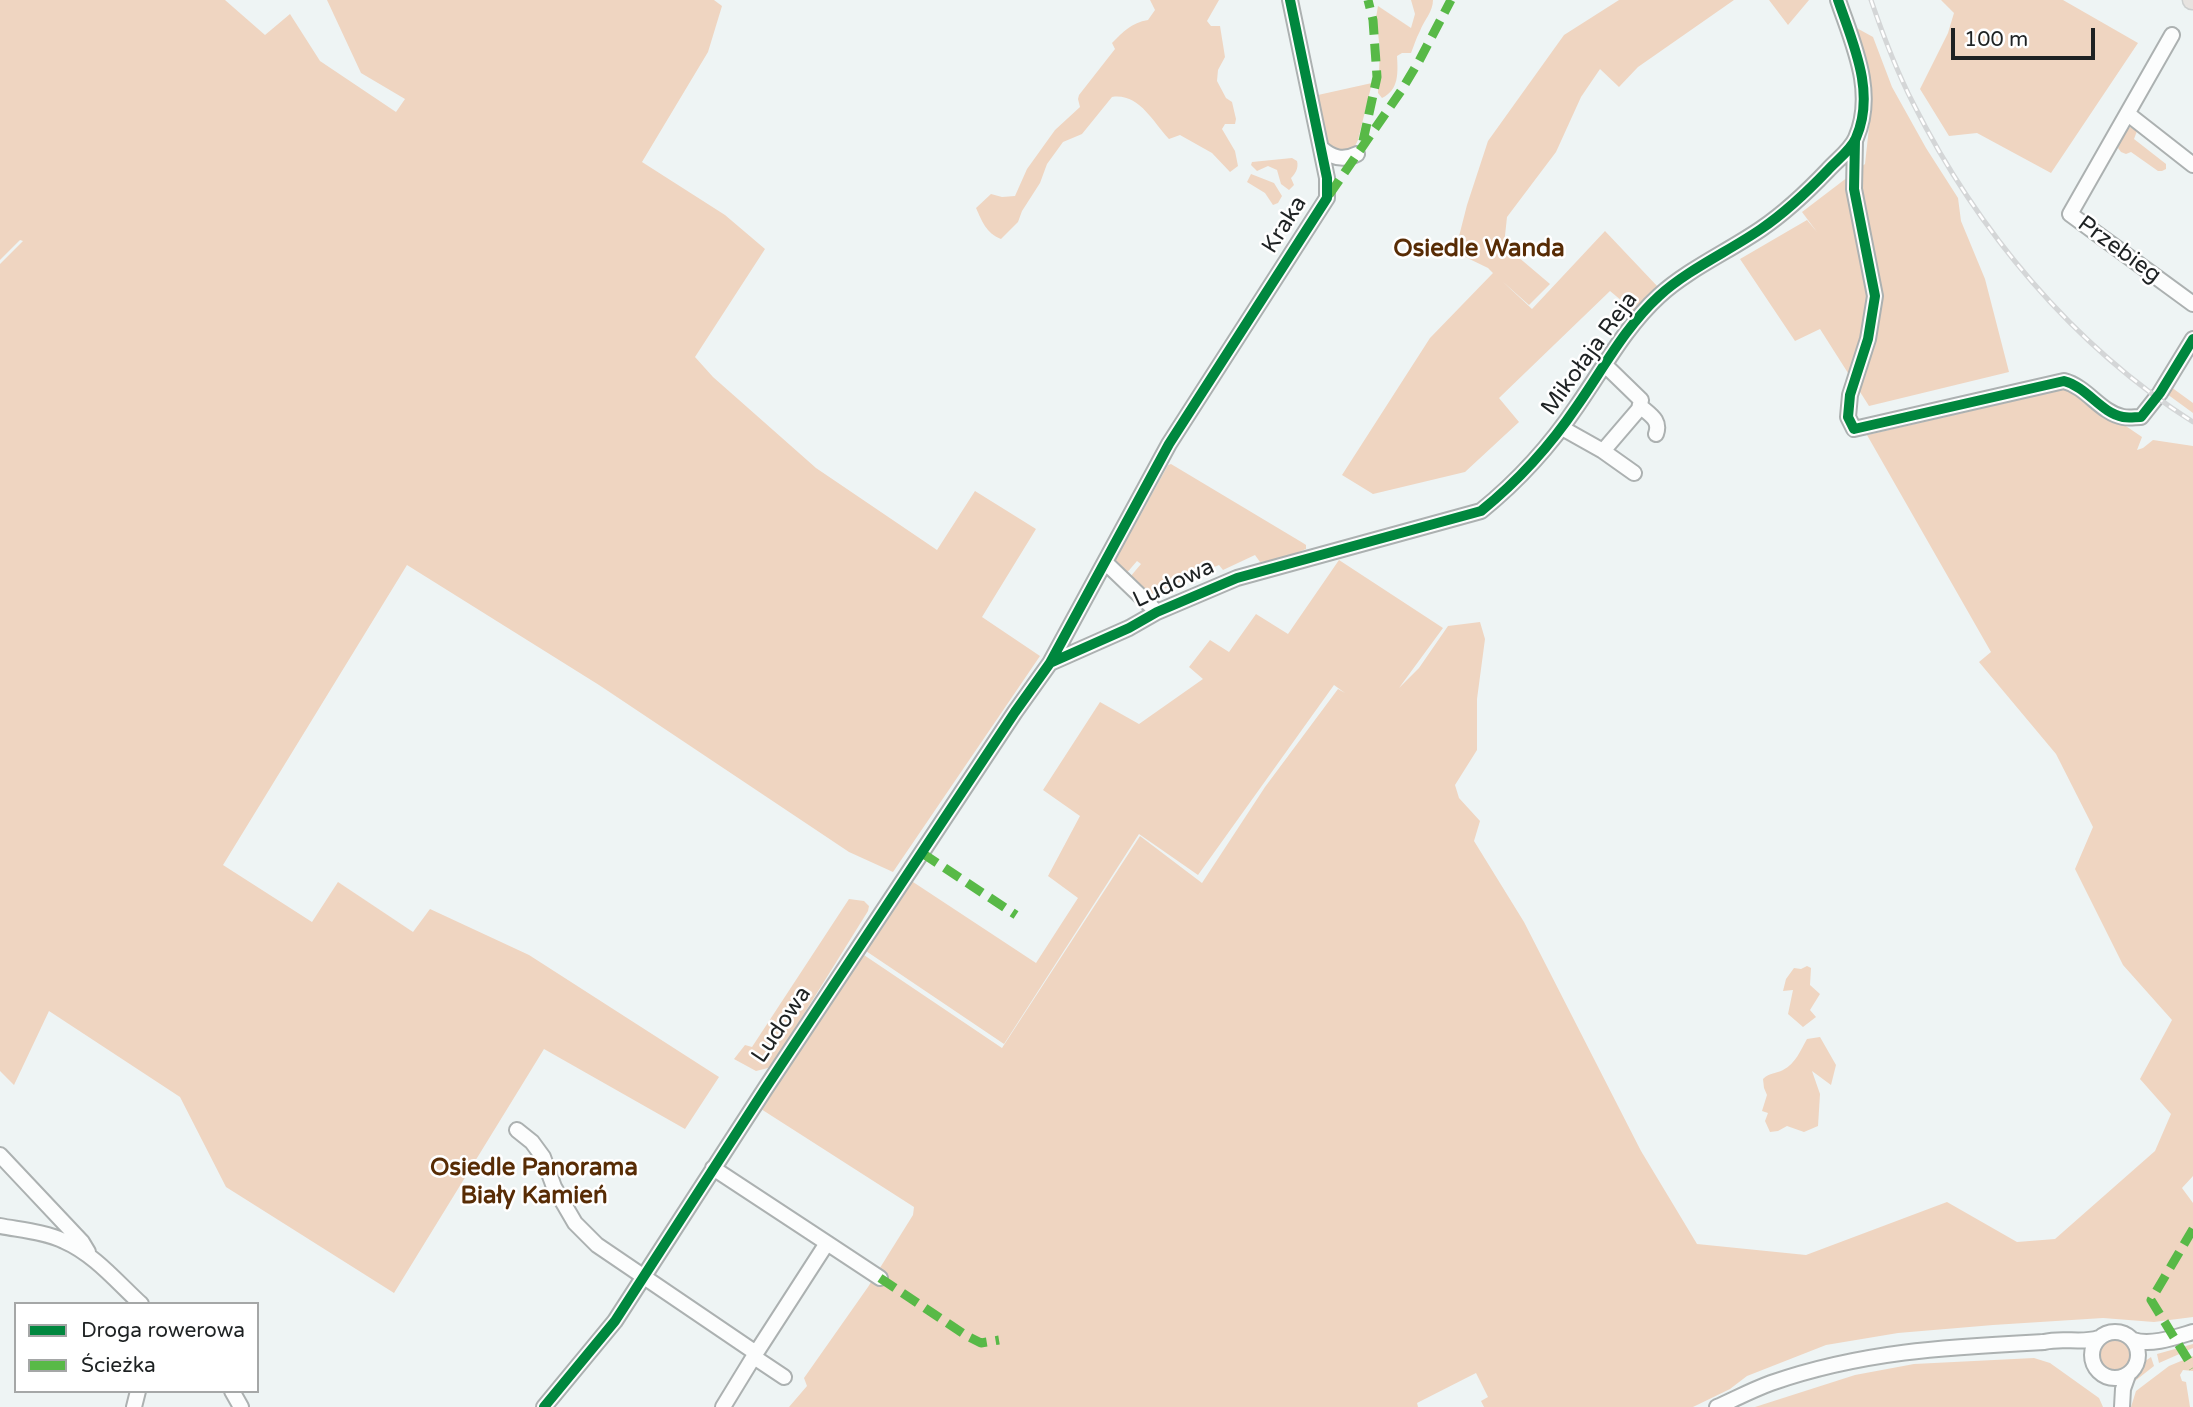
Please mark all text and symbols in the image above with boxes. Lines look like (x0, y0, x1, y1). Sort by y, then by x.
scale bar (1955, 14, 2098, 58)
text: 100 m (1964, 27, 2028, 52)
street label: Kraka (1257, 191, 1313, 259)
street label: Przebieg (2072, 211, 2166, 289)
district label: Osiedle Wanda (1393, 236, 1565, 264)
street label: Mikołaja Reja (1536, 287, 1644, 421)
street label: Ludowa (1129, 553, 1219, 615)
street label: Ludowa (746, 981, 818, 1069)
district label: Osiedle Panorama Biały Kamień (430, 1155, 638, 1211)
legend (14, 1302, 259, 1393)
text: Droga rowerowa (81, 1318, 245, 1343)
text: Ścieżka (81, 1353, 156, 1378)

